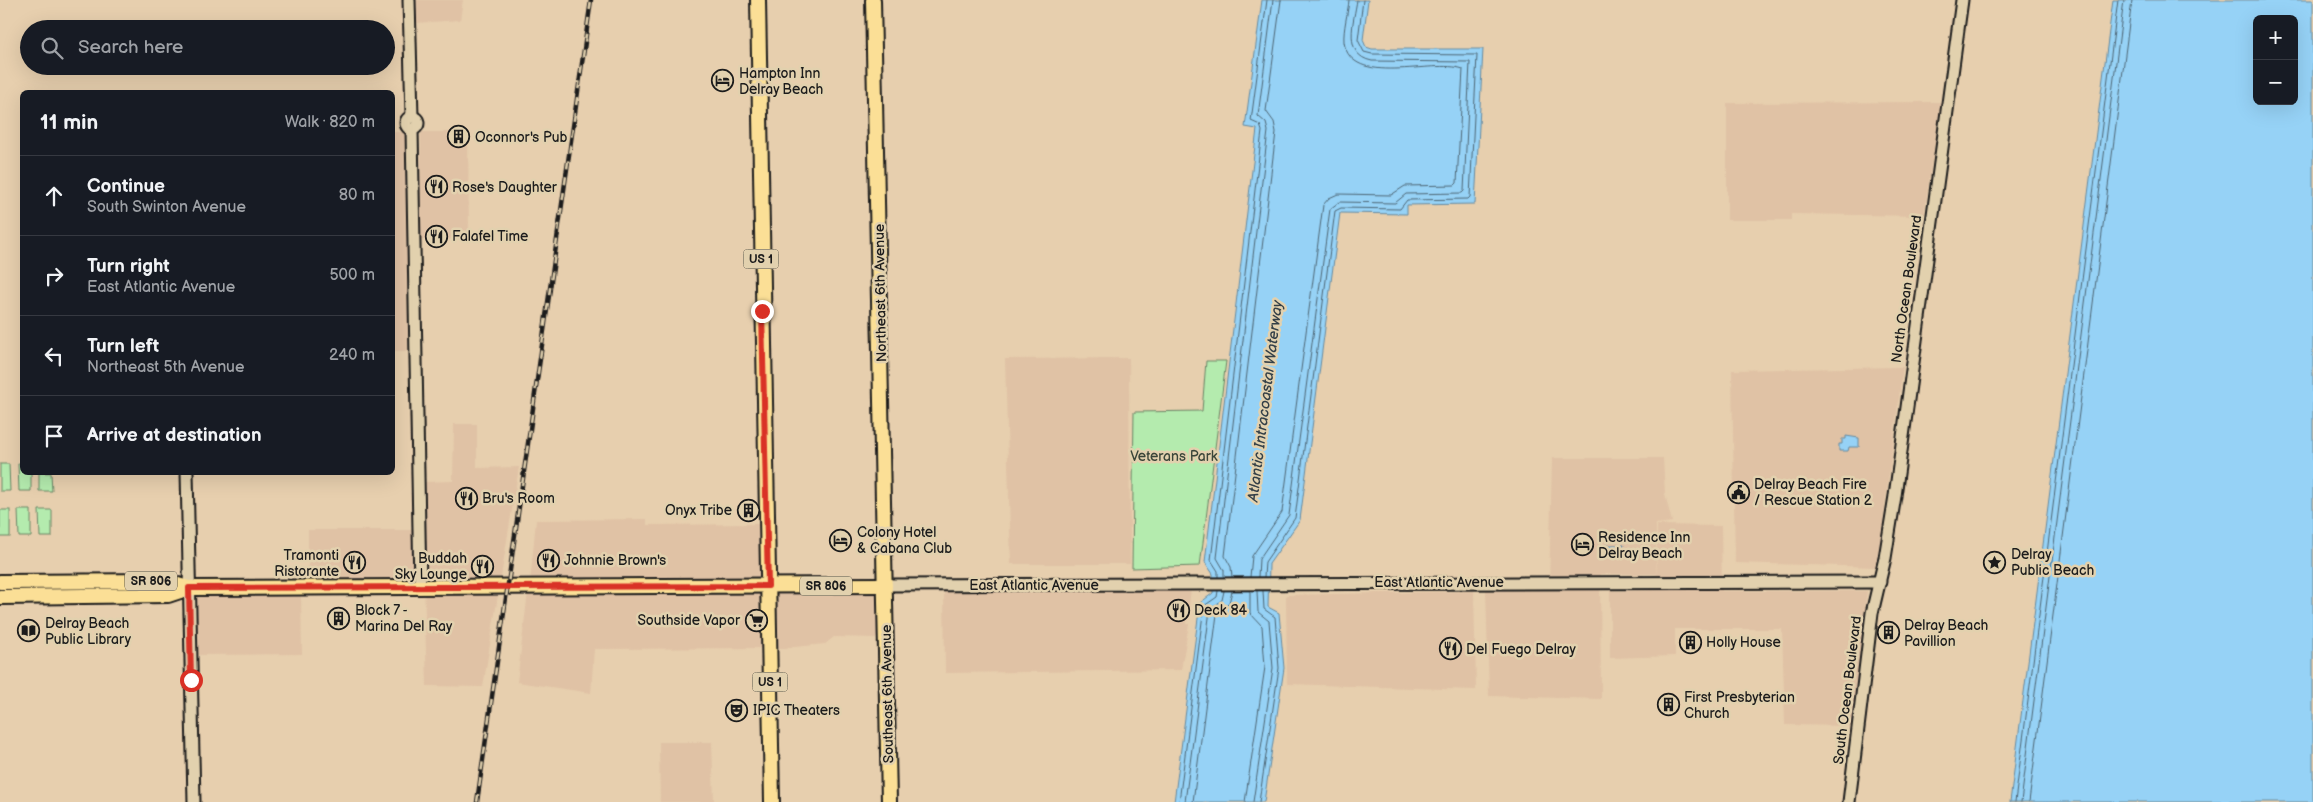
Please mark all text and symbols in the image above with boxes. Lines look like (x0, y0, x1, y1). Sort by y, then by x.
map controls (2253, 15, 2298, 105)
button: + (2253, 15, 2298, 60)
search box (20, 20, 395, 75)
icon: search (38, 34, 66, 62)
text: Search here (78, 36, 183, 59)
button: − (2253, 60, 2298, 105)
place label: Hampton Inn Delray Beach (739, 65, 824, 98)
hotel icon: Hampton Inn Delray Beach (711, 69, 735, 93)
text: 11 min (40, 110, 98, 135)
text: Walk · 820 m (285, 113, 375, 132)
building icon: Oconnor's Pub (447, 125, 471, 149)
place label: Oconnor's Pub (475, 129, 568, 146)
text: Continue (87, 175, 165, 198)
restaurant icon: Rose's Daughter (424, 175, 448, 199)
place label: Rose's Daughter (452, 179, 558, 196)
icon: ahead (40, 182, 68, 210)
text: 80 m (339, 186, 375, 205)
text: South Swinton Avenue (87, 198, 246, 217)
street label: North Ocean Boulevard (1888, 214, 1925, 364)
restaurant icon: Falafel Time (424, 224, 448, 248)
street label: Northeast 6th Avenue (871, 224, 890, 362)
place label: Falafel Time (452, 228, 528, 245)
road number: US 1 (744, 250, 778, 268)
text: Turn right (87, 255, 170, 278)
icon: right (40, 262, 68, 290)
text: 500 m (329, 266, 375, 285)
text: East Atlantic Avenue (87, 278, 235, 297)
water label: Atlantic Intracoastal Waterway (1244, 298, 1287, 504)
route end (751, 300, 774, 323)
text: Turn left (87, 335, 159, 358)
icon: left (40, 342, 68, 370)
text: 240 m (329, 346, 375, 365)
text: Northeast 5th Avenue (87, 358, 244, 377)
icon: arrive (40, 422, 68, 450)
text: Arrive at destination (87, 424, 262, 447)
park label: Veterans Park (1130, 448, 1218, 465)
place label: Delray Beach Fire / Rescue Station 2 (1754, 476, 1873, 509)
public building icon: Delray Beach Fire / Rescue Station 2 (1726, 480, 1750, 504)
restaurant icon: Bru's Room (454, 486, 478, 510)
place label: Bru's Room (482, 490, 555, 507)
building icon: Onyx Tribe (736, 498, 760, 522)
place label: Onyx Tribe (665, 502, 732, 519)
place label: Colony Hotel & Cabana Club (857, 524, 952, 557)
hotel icon: Colony Hotel & Cabana Club (829, 528, 853, 552)
place label: Residence Inn Delray Beach (1598, 529, 1690, 562)
hotel icon: Residence Inn Delray Beach (1570, 533, 1594, 557)
place label: Delray Public Beach (2011, 546, 2094, 579)
place label: Tramonti Ristorante (274, 547, 339, 580)
restaurant icon: Johnnie Brown's (536, 548, 560, 572)
place label: Buddah Sky Lounge (395, 550, 467, 583)
place icon: Delray Public Beach (1983, 550, 2007, 574)
restaurant icon: Tramonti Ristorante (343, 551, 367, 575)
place label: Johnnie Brown's (564, 552, 666, 569)
restaurant icon: Buddah Sky Lounge (471, 554, 495, 578)
road number: SR 806 (125, 572, 177, 590)
street label: East Atlantic Avenue (1374, 574, 1504, 591)
road number: SR 806 (800, 576, 852, 596)
street label: East Atlantic Avenue (969, 577, 1099, 594)
restaurant icon: Deck 84 (1166, 598, 1190, 622)
place label: Block 7 - Marina Del Ray (355, 602, 453, 635)
place label: Deck 84 (1194, 602, 1248, 619)
building icon: Block 7 - Marina Del Ray (327, 606, 351, 630)
supermarket icon: Southside Vapor (744, 608, 768, 632)
place label: Southside Vapor (637, 612, 741, 629)
place label: Delray Beach Public Library (45, 615, 132, 648)
street label: South Ocean Boulevard (1830, 615, 1865, 765)
place label: Delray Beach Pavillion (1904, 617, 1989, 650)
library icon: Delray Beach Public Library (17, 619, 41, 643)
building icon: Delray Beach Pavillion (1876, 621, 1900, 645)
street label: Southeast 6th Avenue (878, 624, 897, 763)
building icon: Holly House (1678, 630, 1702, 654)
place label: Holly House (1706, 634, 1781, 651)
restaurant icon: Del Fuego Delray (1438, 637, 1462, 661)
place label: Del Fuego Delray (1466, 641, 1576, 658)
route start (180, 669, 203, 692)
road number: US 1 (752, 672, 788, 692)
place label: First Presbyterian Church (1684, 689, 1795, 722)
building icon: First Presbyterian Church (1656, 693, 1680, 717)
theatre icon: IPIC Theaters (725, 698, 749, 722)
place label: IPIC Theaters (753, 702, 840, 719)

